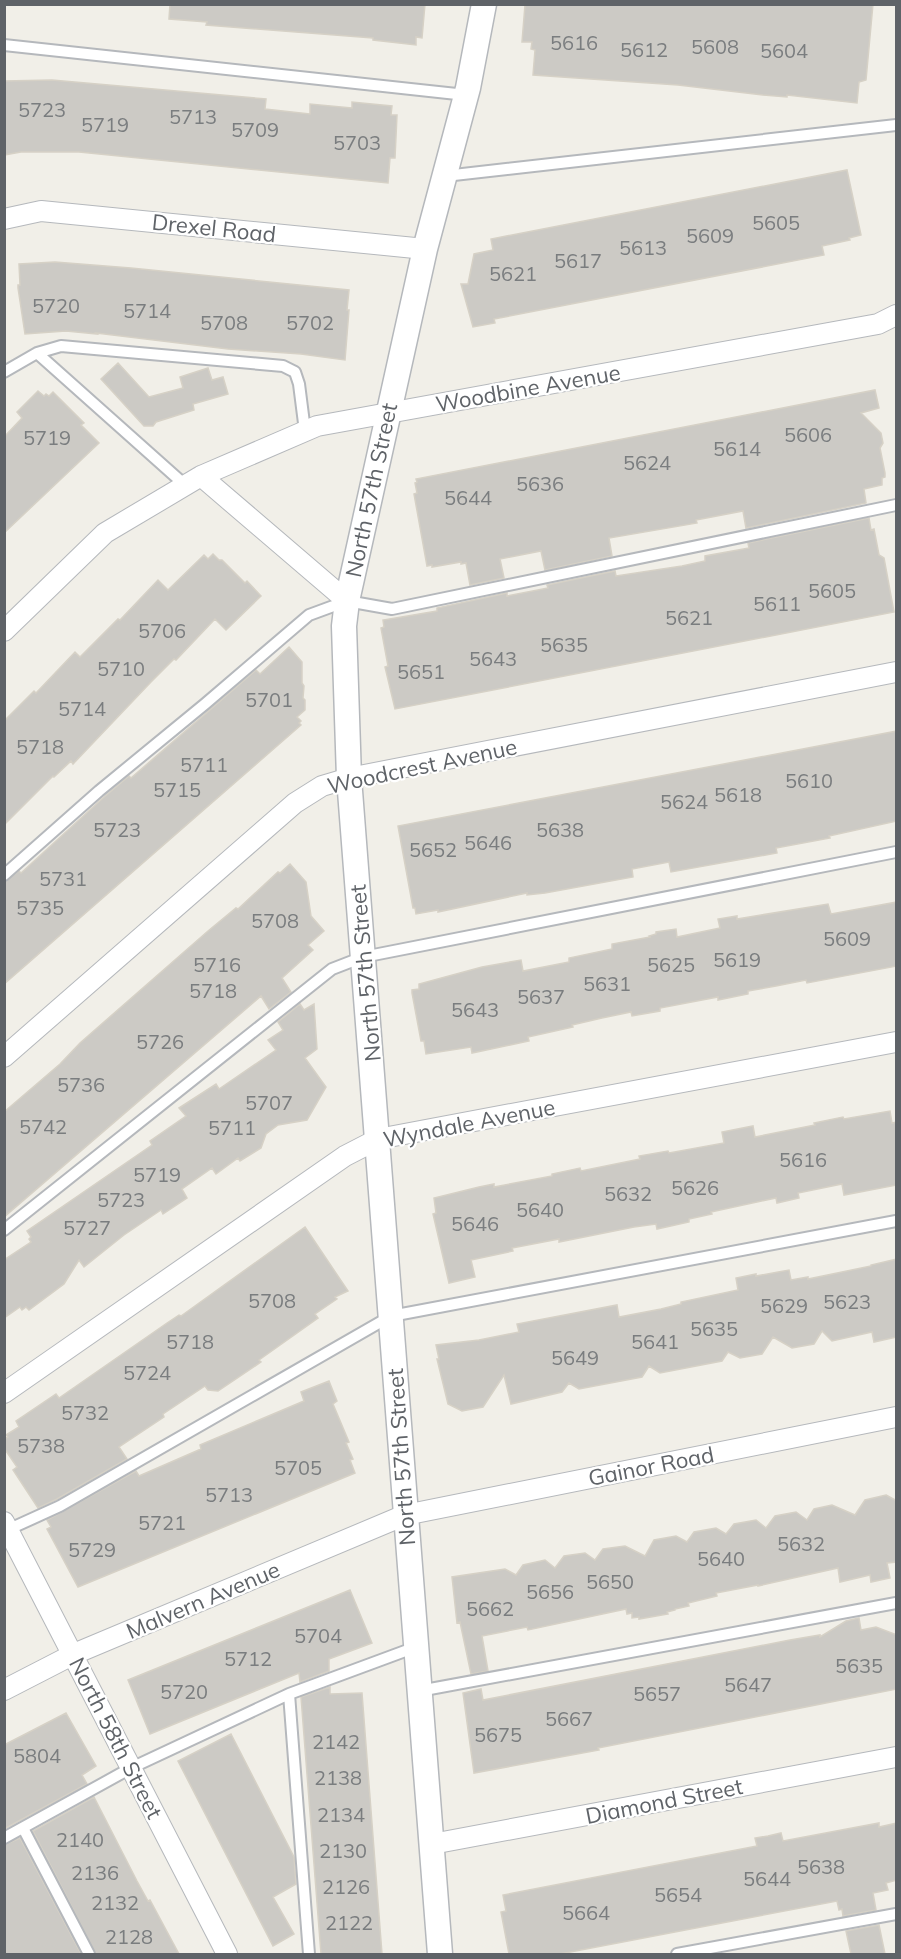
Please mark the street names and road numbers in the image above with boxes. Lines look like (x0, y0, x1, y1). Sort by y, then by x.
street label: Drexel Road (151, 208, 277, 248)
street label: Woodbine Avenue (433, 358, 623, 418)
street label: North 57th Street (339, 400, 403, 580)
street label: Woodcrest Avenue (325, 732, 519, 800)
street label: North 57th Street (343, 883, 387, 1063)
street label: Wyndale Avenue (381, 1093, 557, 1153)
street label: North 57th Street (381, 1367, 421, 1547)
street label: Gainor Road (586, 1440, 716, 1492)
street label: Malvern Avenue (122, 1555, 284, 1645)
street label: North 58th Street (63, 1653, 169, 1824)
street label: Diamond Street (583, 1772, 745, 1830)

